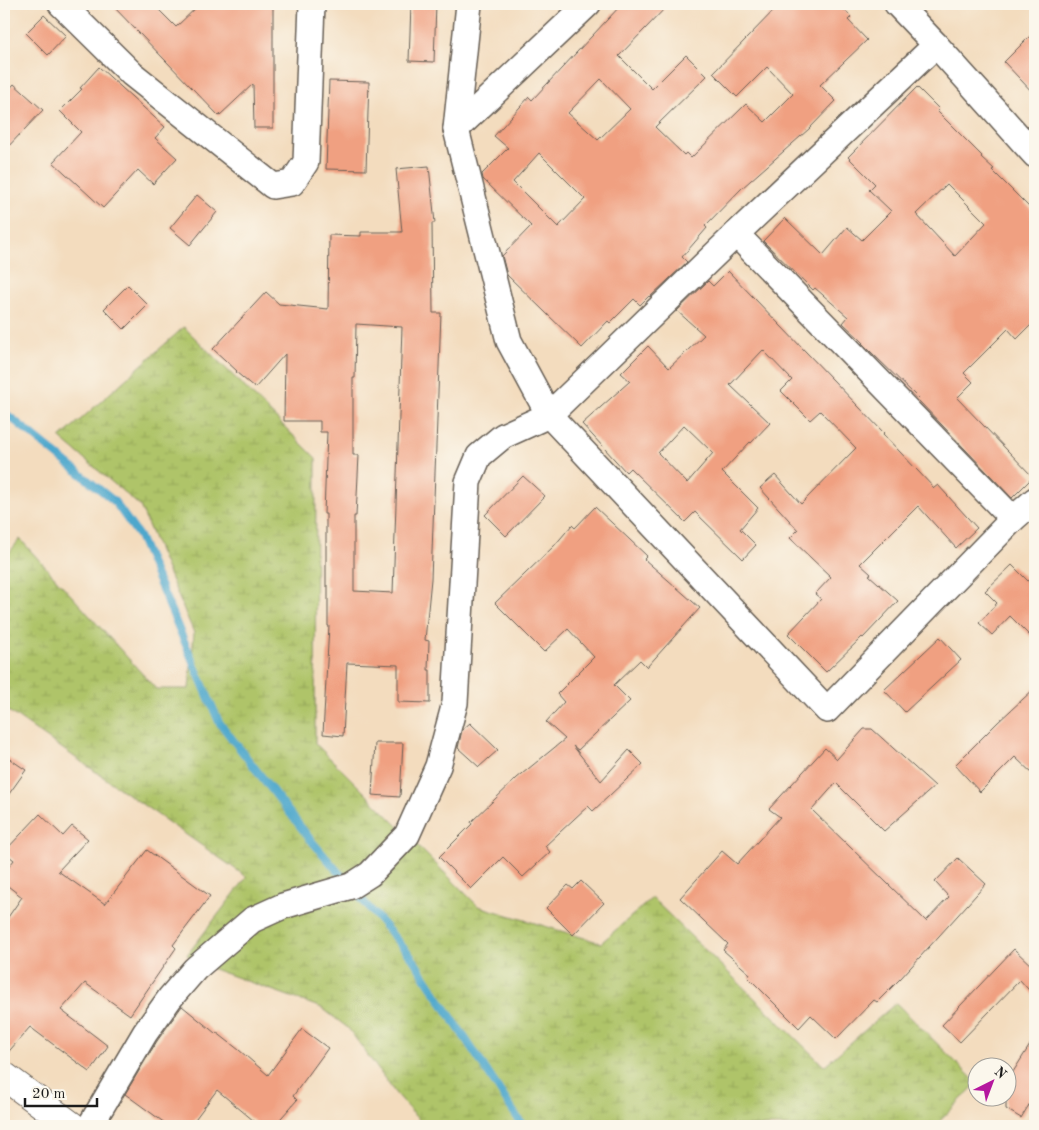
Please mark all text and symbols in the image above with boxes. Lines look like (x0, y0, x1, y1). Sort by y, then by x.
north arrow (966, 1058, 1016, 1108)
text: N (991, 1064, 1009, 1082)
scale bar (25, 1075, 98, 1107)
text: 20 m (32, 1087, 66, 1102)

